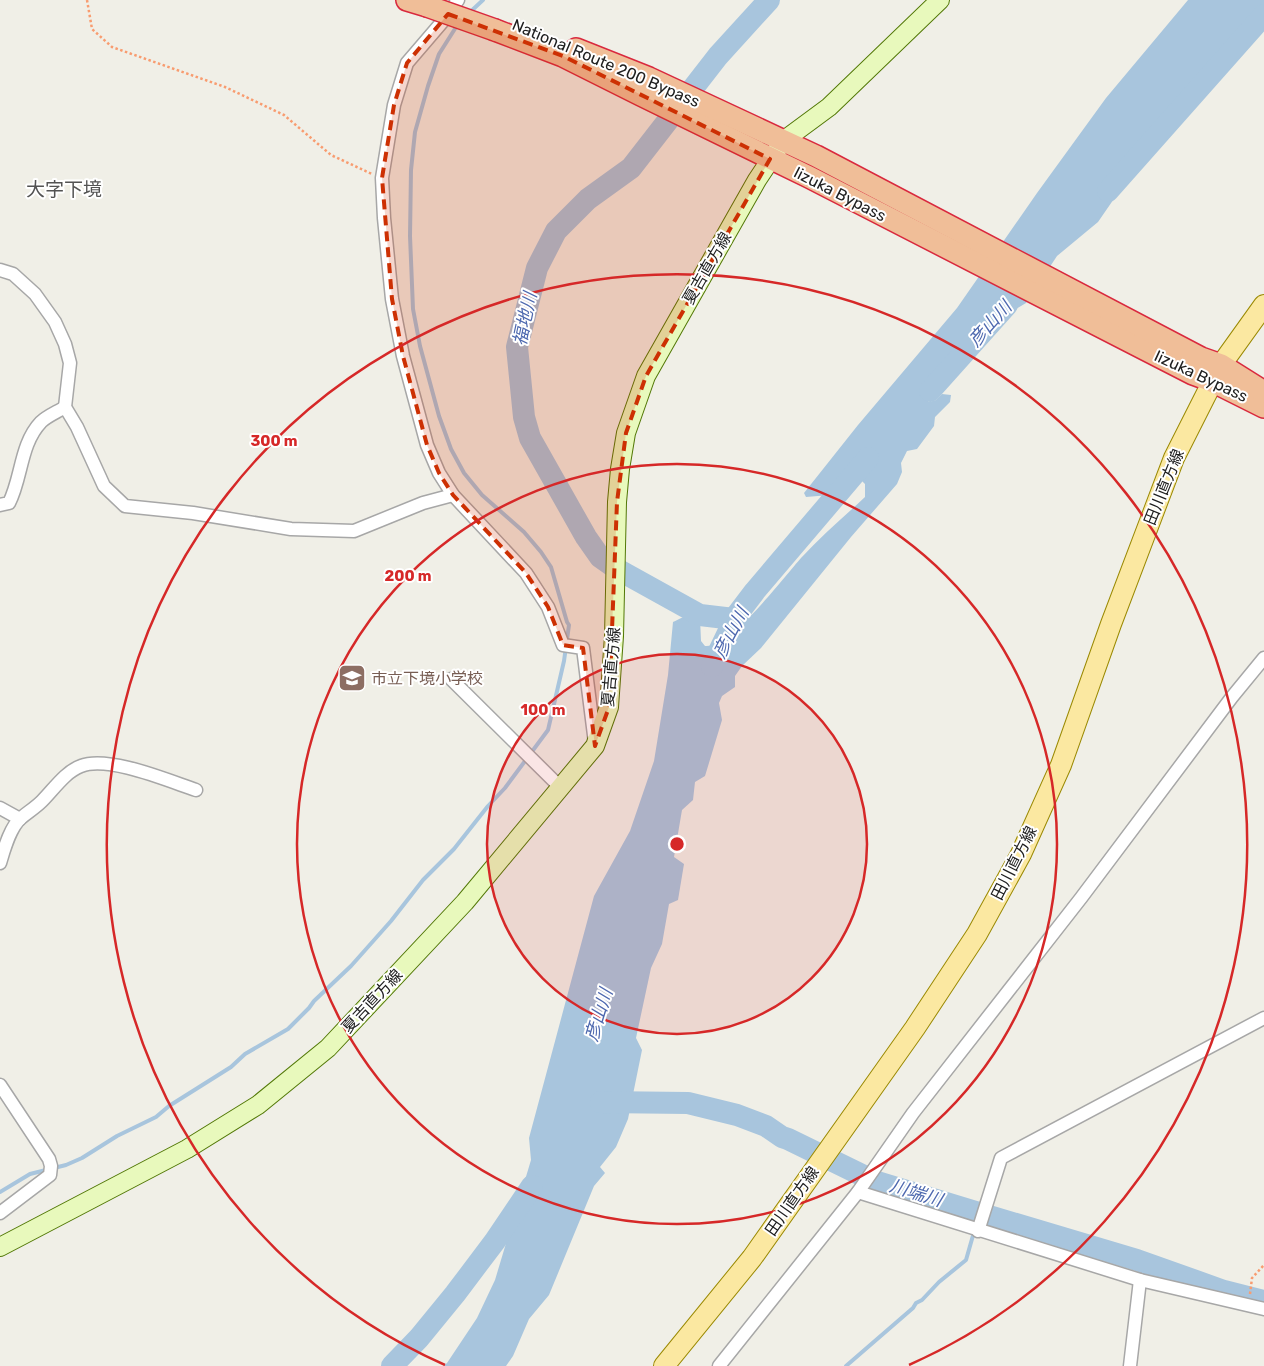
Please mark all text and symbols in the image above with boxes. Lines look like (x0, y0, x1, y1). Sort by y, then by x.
street label: National Route 200 Bypass (509, 15, 703, 111)
street label: Iizuka Bypass (791, 163, 889, 225)
district label: 大字下境 (26, 178, 102, 201)
street label: 夏吉直方線 (679, 229, 735, 307)
water label: 福地川 (509, 288, 542, 348)
water label: 彦山川 (964, 295, 1018, 351)
street label: Iizuka Bypass (1151, 346, 1251, 406)
text: 300 m (250, 432, 298, 450)
street label: 田川直方線 (1140, 446, 1188, 528)
text: 200 m (384, 567, 432, 585)
water label: 彦山川 (709, 602, 754, 662)
street label: 夏吉直方線 (598, 626, 624, 708)
school or university icon: 市立下境小学校 (337, 663, 367, 693)
place label: 市立下境小学校 (371, 669, 483, 688)
text: 100 m (521, 701, 565, 719)
street label: 田川直方線 (987, 823, 1041, 903)
centre of rings (668, 835, 686, 853)
street label: 夏吉直方線 (338, 965, 406, 1037)
water label: 彦山川 (581, 984, 618, 1044)
street label: 田川直方線 (761, 1163, 823, 1239)
water label: 川端川 (887, 1175, 947, 1212)

